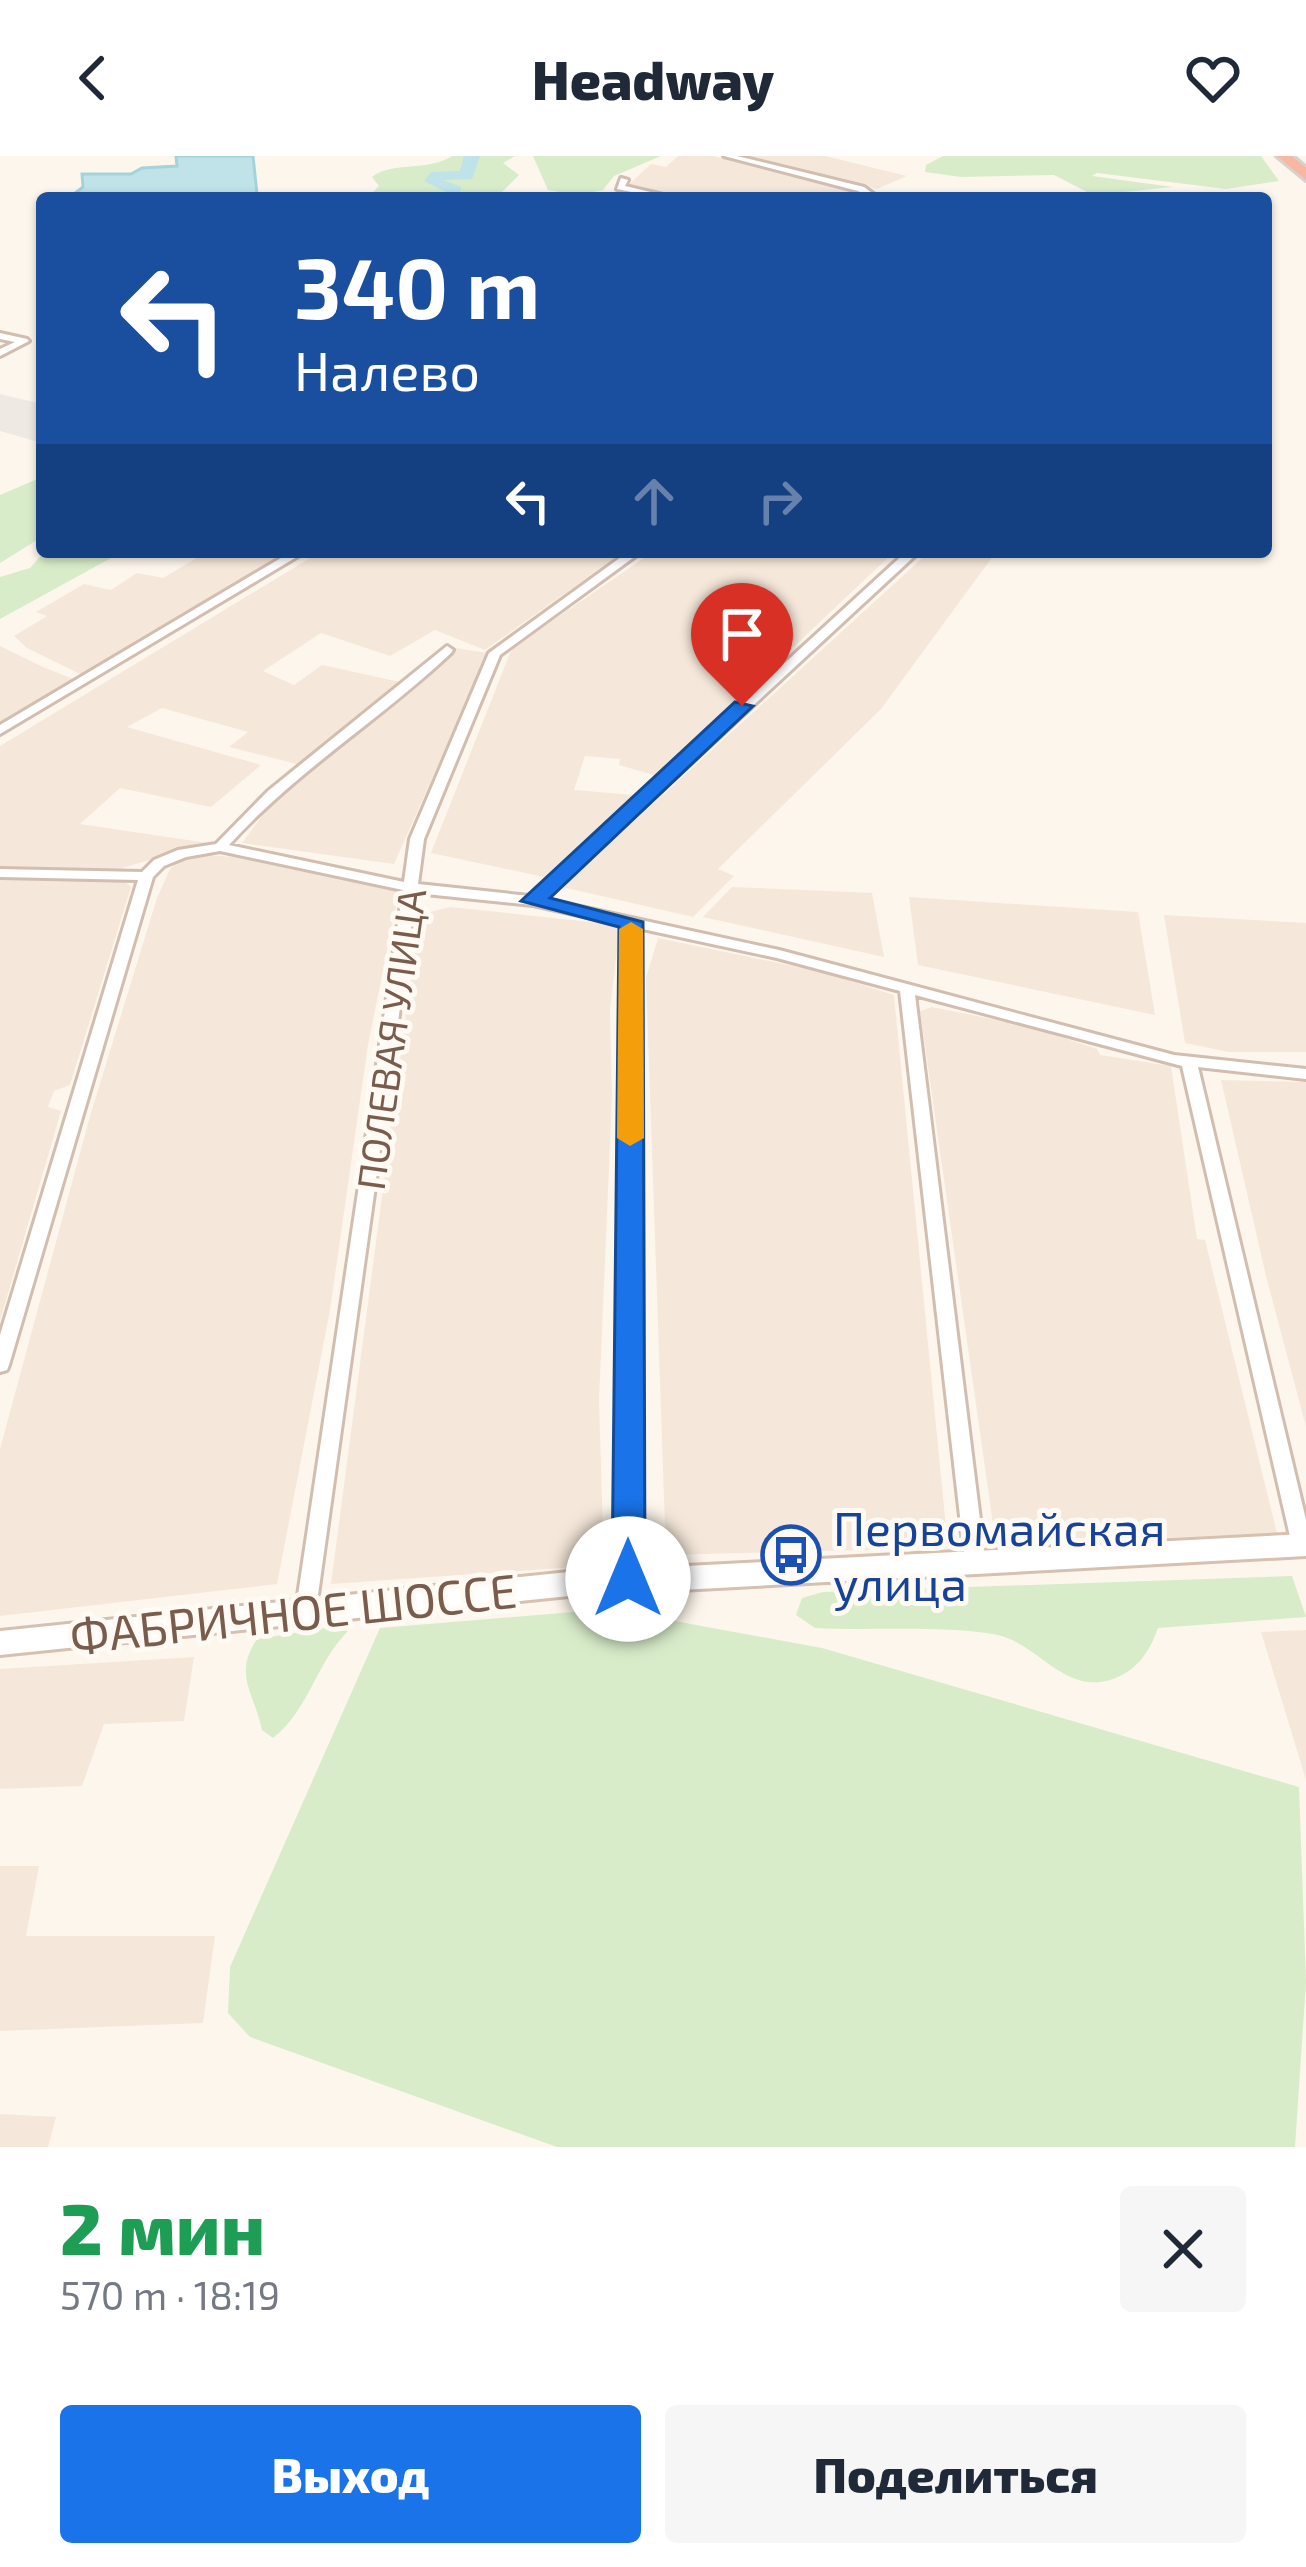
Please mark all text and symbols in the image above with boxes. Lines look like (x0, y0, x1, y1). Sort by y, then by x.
icon: back (60, 45, 126, 111)
icon: heart (1180, 45, 1246, 111)
text: Headway (532, 46, 774, 111)
text: 340 m (294, 235, 540, 336)
icon: left (96, 240, 252, 396)
text: Налево (294, 337, 480, 402)
icon: left (495, 468, 561, 534)
icon: ahead (621, 468, 687, 534)
icon: right (747, 468, 813, 534)
pin (691, 583, 793, 706)
icon: arrive (709, 601, 775, 667)
street label: ПОЛЕВАЯ УЛИЦА (346, 885, 434, 1193)
place label: Первомайская улица (833, 1498, 1165, 1612)
position arrow (565, 1516, 691, 1642)
bus stop icon: Первомайская улица (760, 1524, 822, 1586)
street label: ФАБРИЧНОЕ ШОССЕ (67, 1560, 519, 1664)
text: 2 мин (60, 2183, 265, 2269)
button: close (1120, 2186, 1246, 2312)
text: 570 m · 18:19 (60, 2271, 280, 2318)
button: Выход (60, 2405, 641, 2543)
button: Поделиться (665, 2405, 1246, 2543)

